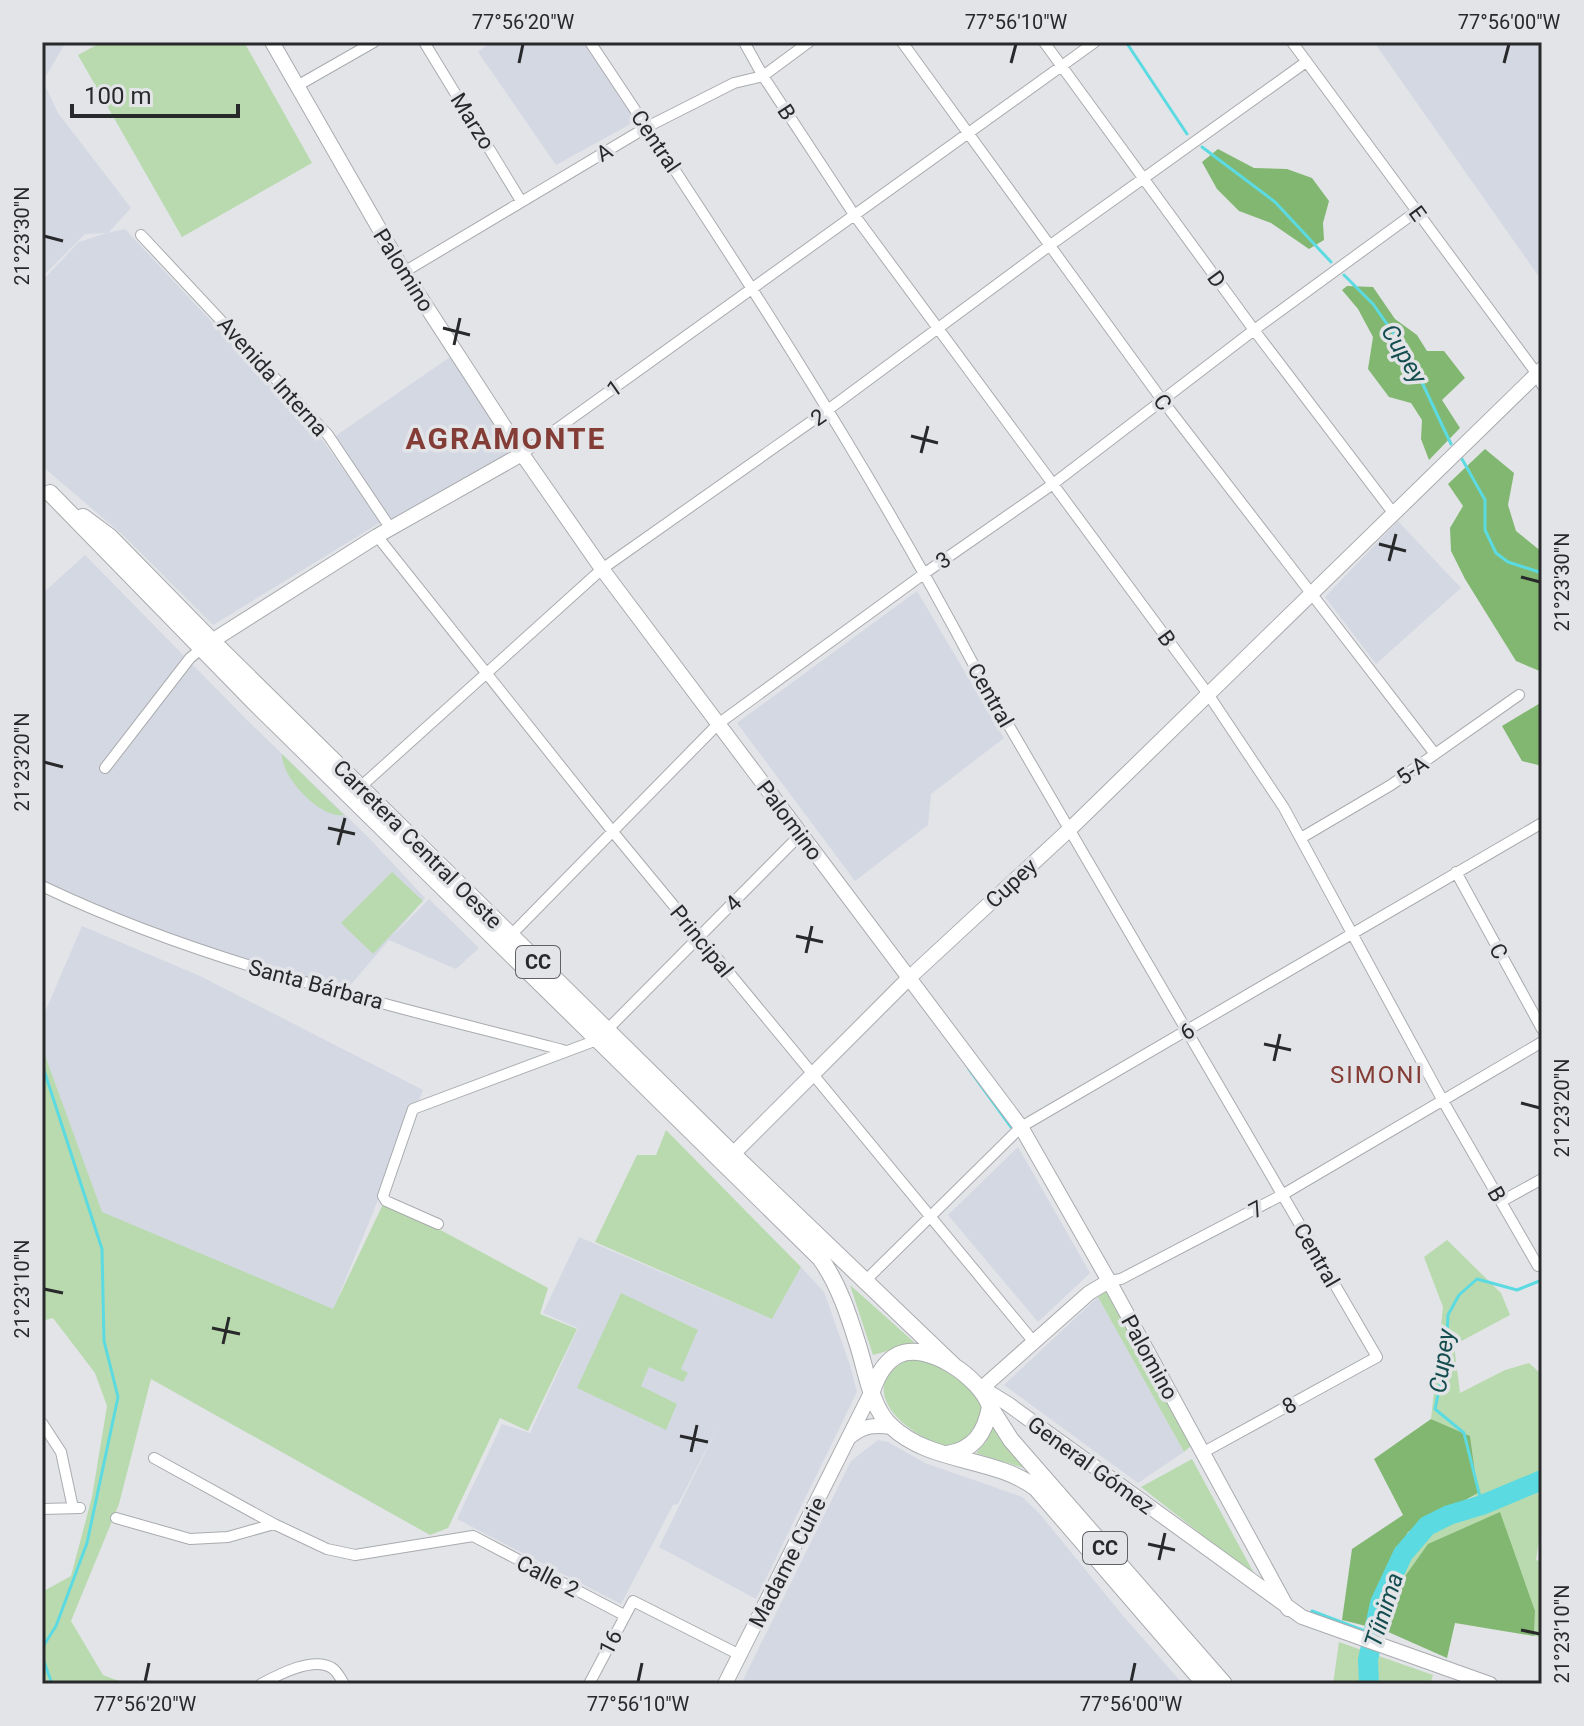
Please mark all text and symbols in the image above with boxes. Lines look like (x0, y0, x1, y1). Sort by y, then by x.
text: 77°56'20"W (472, 10, 575, 34)
text: 77°56'10"W (965, 10, 1068, 34)
text: 77°56'00"W (1458, 10, 1561, 34)
scale bar (72, 68, 238, 118)
text: 100 m (84, 82, 151, 110)
street label: Marzo (446, 88, 500, 154)
street label: B (772, 100, 801, 125)
street label: Central (626, 105, 685, 177)
street label: A (592, 138, 617, 167)
text: 21°23'30"N (10, 186, 34, 286)
street label: E (1404, 201, 1431, 226)
street label: Palomino (368, 224, 439, 316)
street label: D (1202, 266, 1231, 292)
street label: Avenida Interna (213, 312, 333, 441)
water label: Cupey (1375, 319, 1433, 390)
street label: 1 (602, 375, 627, 402)
street label: C (1148, 389, 1177, 416)
street label: 2 (806, 404, 831, 431)
district label: AGRAMONTE (406, 421, 606, 456)
text: 21°23'30"N (1550, 532, 1574, 632)
street label: 3 (931, 547, 956, 574)
street label: B (1152, 625, 1181, 651)
street label: Central (962, 659, 1019, 732)
text: 21°23'20"N (10, 712, 34, 812)
street label: 5-A (1392, 750, 1433, 790)
street label: Carretera Central Oeste (328, 755, 507, 934)
street label: Palomino (752, 776, 828, 865)
street label: Cupey (981, 853, 1043, 913)
street label: 4 (720, 890, 747, 917)
street label: Principal (665, 900, 738, 982)
street label: C (1484, 939, 1513, 964)
road number: CC (516, 946, 560, 978)
street label: Santa Bárbara (246, 955, 386, 1014)
street label: 6 (1176, 1018, 1199, 1045)
text: 21°23'20"N (1550, 1058, 1574, 1158)
district label: SIMONI (1330, 1061, 1424, 1089)
street label: B (1482, 1182, 1511, 1206)
street label: 7 (1245, 1195, 1268, 1223)
street label: Central (1288, 1219, 1345, 1292)
text: 21°23'10"N (10, 1239, 34, 1339)
street label: Palomino (1116, 1311, 1183, 1404)
water label: Cupey (1424, 1326, 1460, 1395)
street label: 8 (1278, 1392, 1301, 1419)
street label: General Gómez (1023, 1411, 1159, 1520)
street label: Madame Curie (744, 1493, 831, 1632)
road number: CC (1083, 1532, 1127, 1564)
street label: Calle 2 (512, 1550, 583, 1603)
water label: Tíinima (1359, 1569, 1409, 1651)
text: 21°23'10"N (1550, 1584, 1574, 1684)
street label: 16 (594, 1626, 627, 1659)
text: 77°56'20"W (94, 1692, 197, 1716)
text: 77°56'10"W (587, 1692, 690, 1716)
text: 77°56'00"W (1080, 1692, 1183, 1716)

